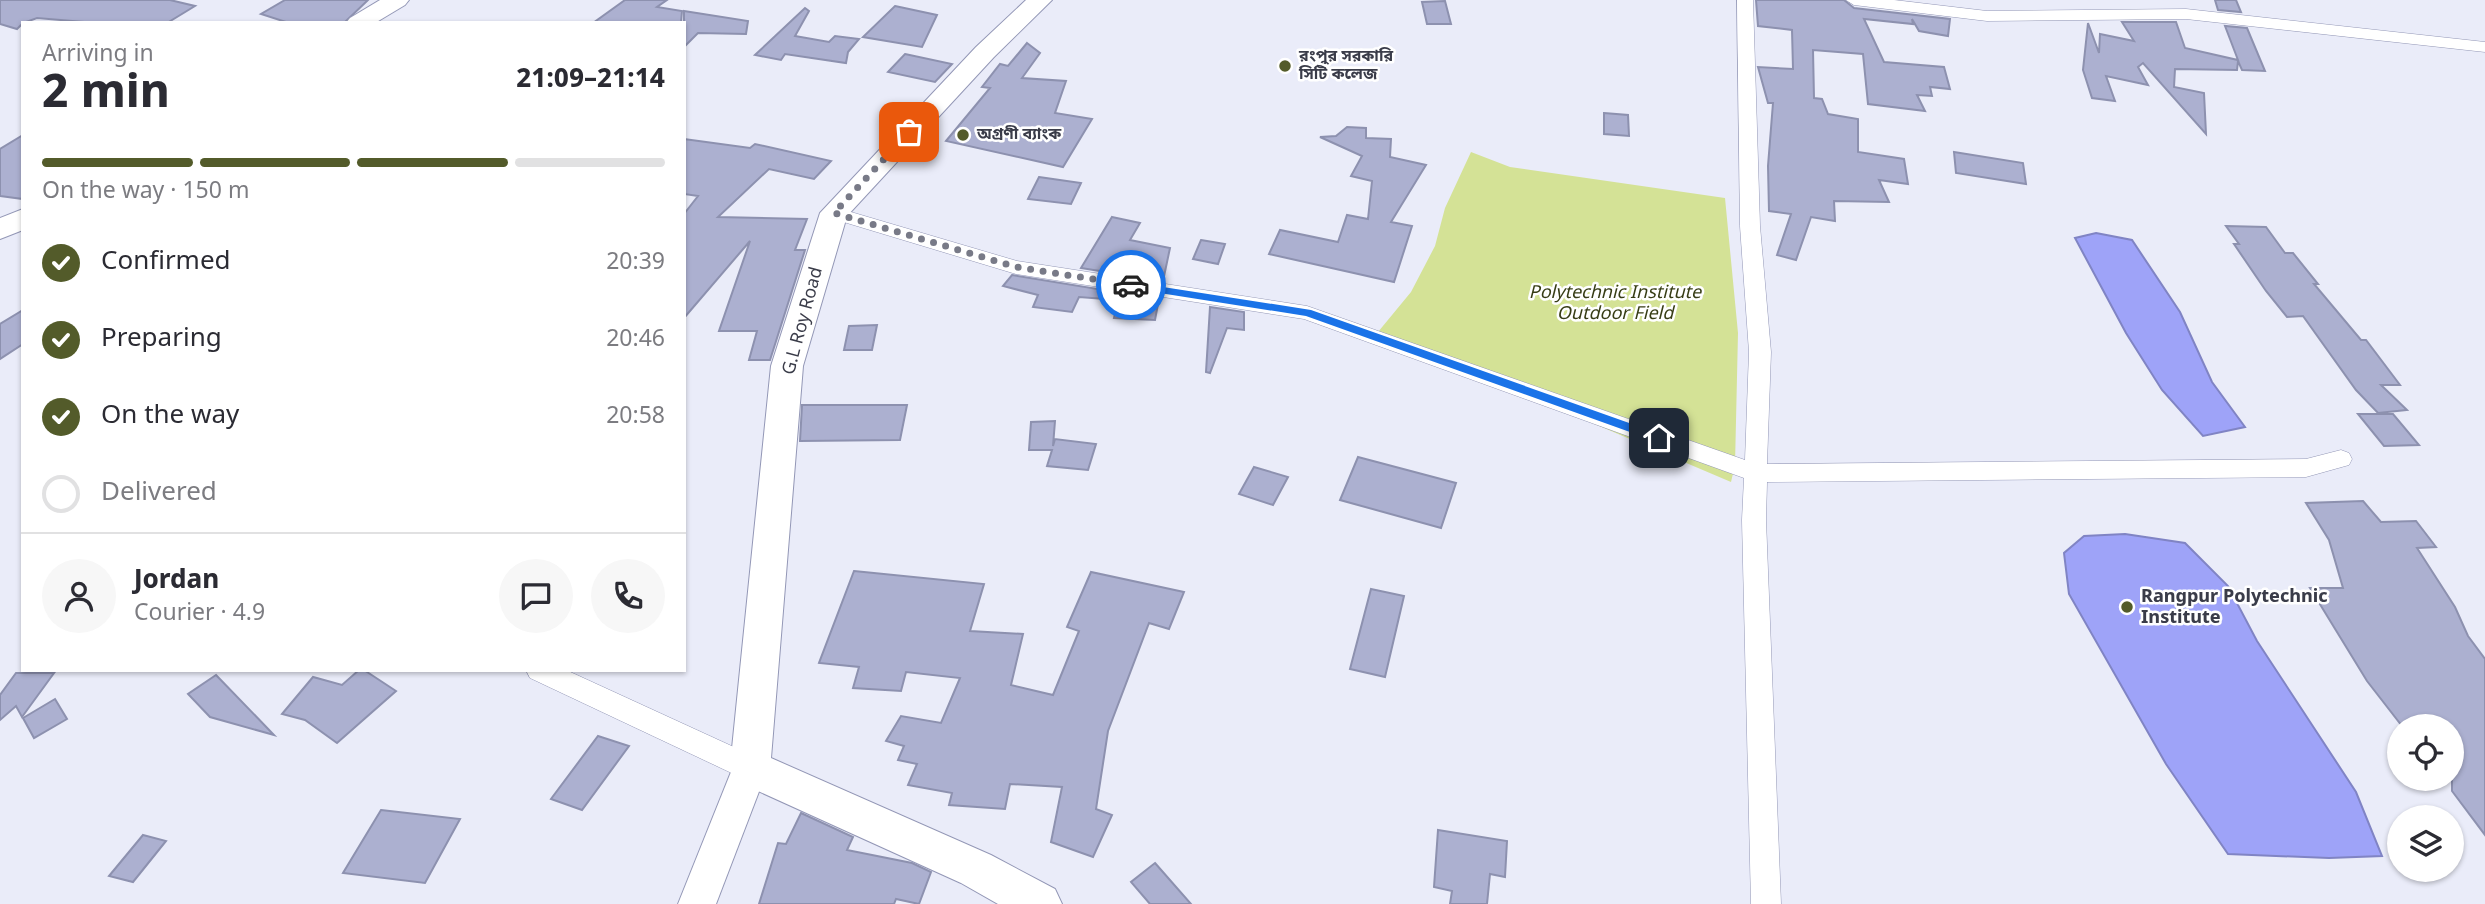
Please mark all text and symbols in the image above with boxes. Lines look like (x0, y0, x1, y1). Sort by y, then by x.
text: Arriving in (42, 40, 154, 70)
place label: রংপুর সরকারি সিটি কলেজ (1298, 46, 1393, 86)
marker: রংপুর সরকারি সিটি কলেজ (1277, 58, 1293, 74)
text: 21:09–21:14 (516, 63, 665, 98)
text: 2 min (42, 65, 170, 126)
pin (879, 102, 939, 162)
icon: bag (890, 113, 928, 151)
place label: অগ্রণী ব্যাংক (976, 124, 1062, 146)
marker: অগ্রণী ব্যাংক (955, 127, 971, 143)
text: On the way · 150 m (42, 177, 249, 207)
icon: check (42, 244, 80, 282)
text: Confirmed (101, 245, 231, 280)
text: 20:39 (606, 248, 665, 278)
courier (1096, 250, 1166, 320)
street label: G.L Roy Road (777, 264, 829, 378)
icon: car (1112, 266, 1150, 304)
park label: Polytechnic Institute Outdoor Field (1529, 281, 1702, 326)
icon: check (42, 321, 80, 359)
text: Preparing (101, 322, 222, 357)
text: 20:46 (606, 325, 665, 355)
icon: check (42, 398, 80, 436)
text: On the way (101, 399, 239, 434)
text: 20:58 (606, 402, 665, 432)
pin (1629, 408, 1689, 468)
icon: home (1640, 419, 1678, 457)
text: Delivered (101, 476, 217, 511)
button: person (42, 559, 116, 633)
button: chat (499, 559, 573, 633)
button: phone (591, 559, 665, 633)
text: Jordan (134, 564, 219, 599)
place label: Rangpur Polytechnic Institute (2141, 585, 2328, 630)
text: Courier · 4.9 (134, 599, 265, 629)
marker: Rangpur Polytechnic Institute (2119, 599, 2135, 615)
map controls (2387, 714, 2464, 882)
button: locate (2387, 714, 2464, 791)
button: layers (2387, 805, 2464, 882)

